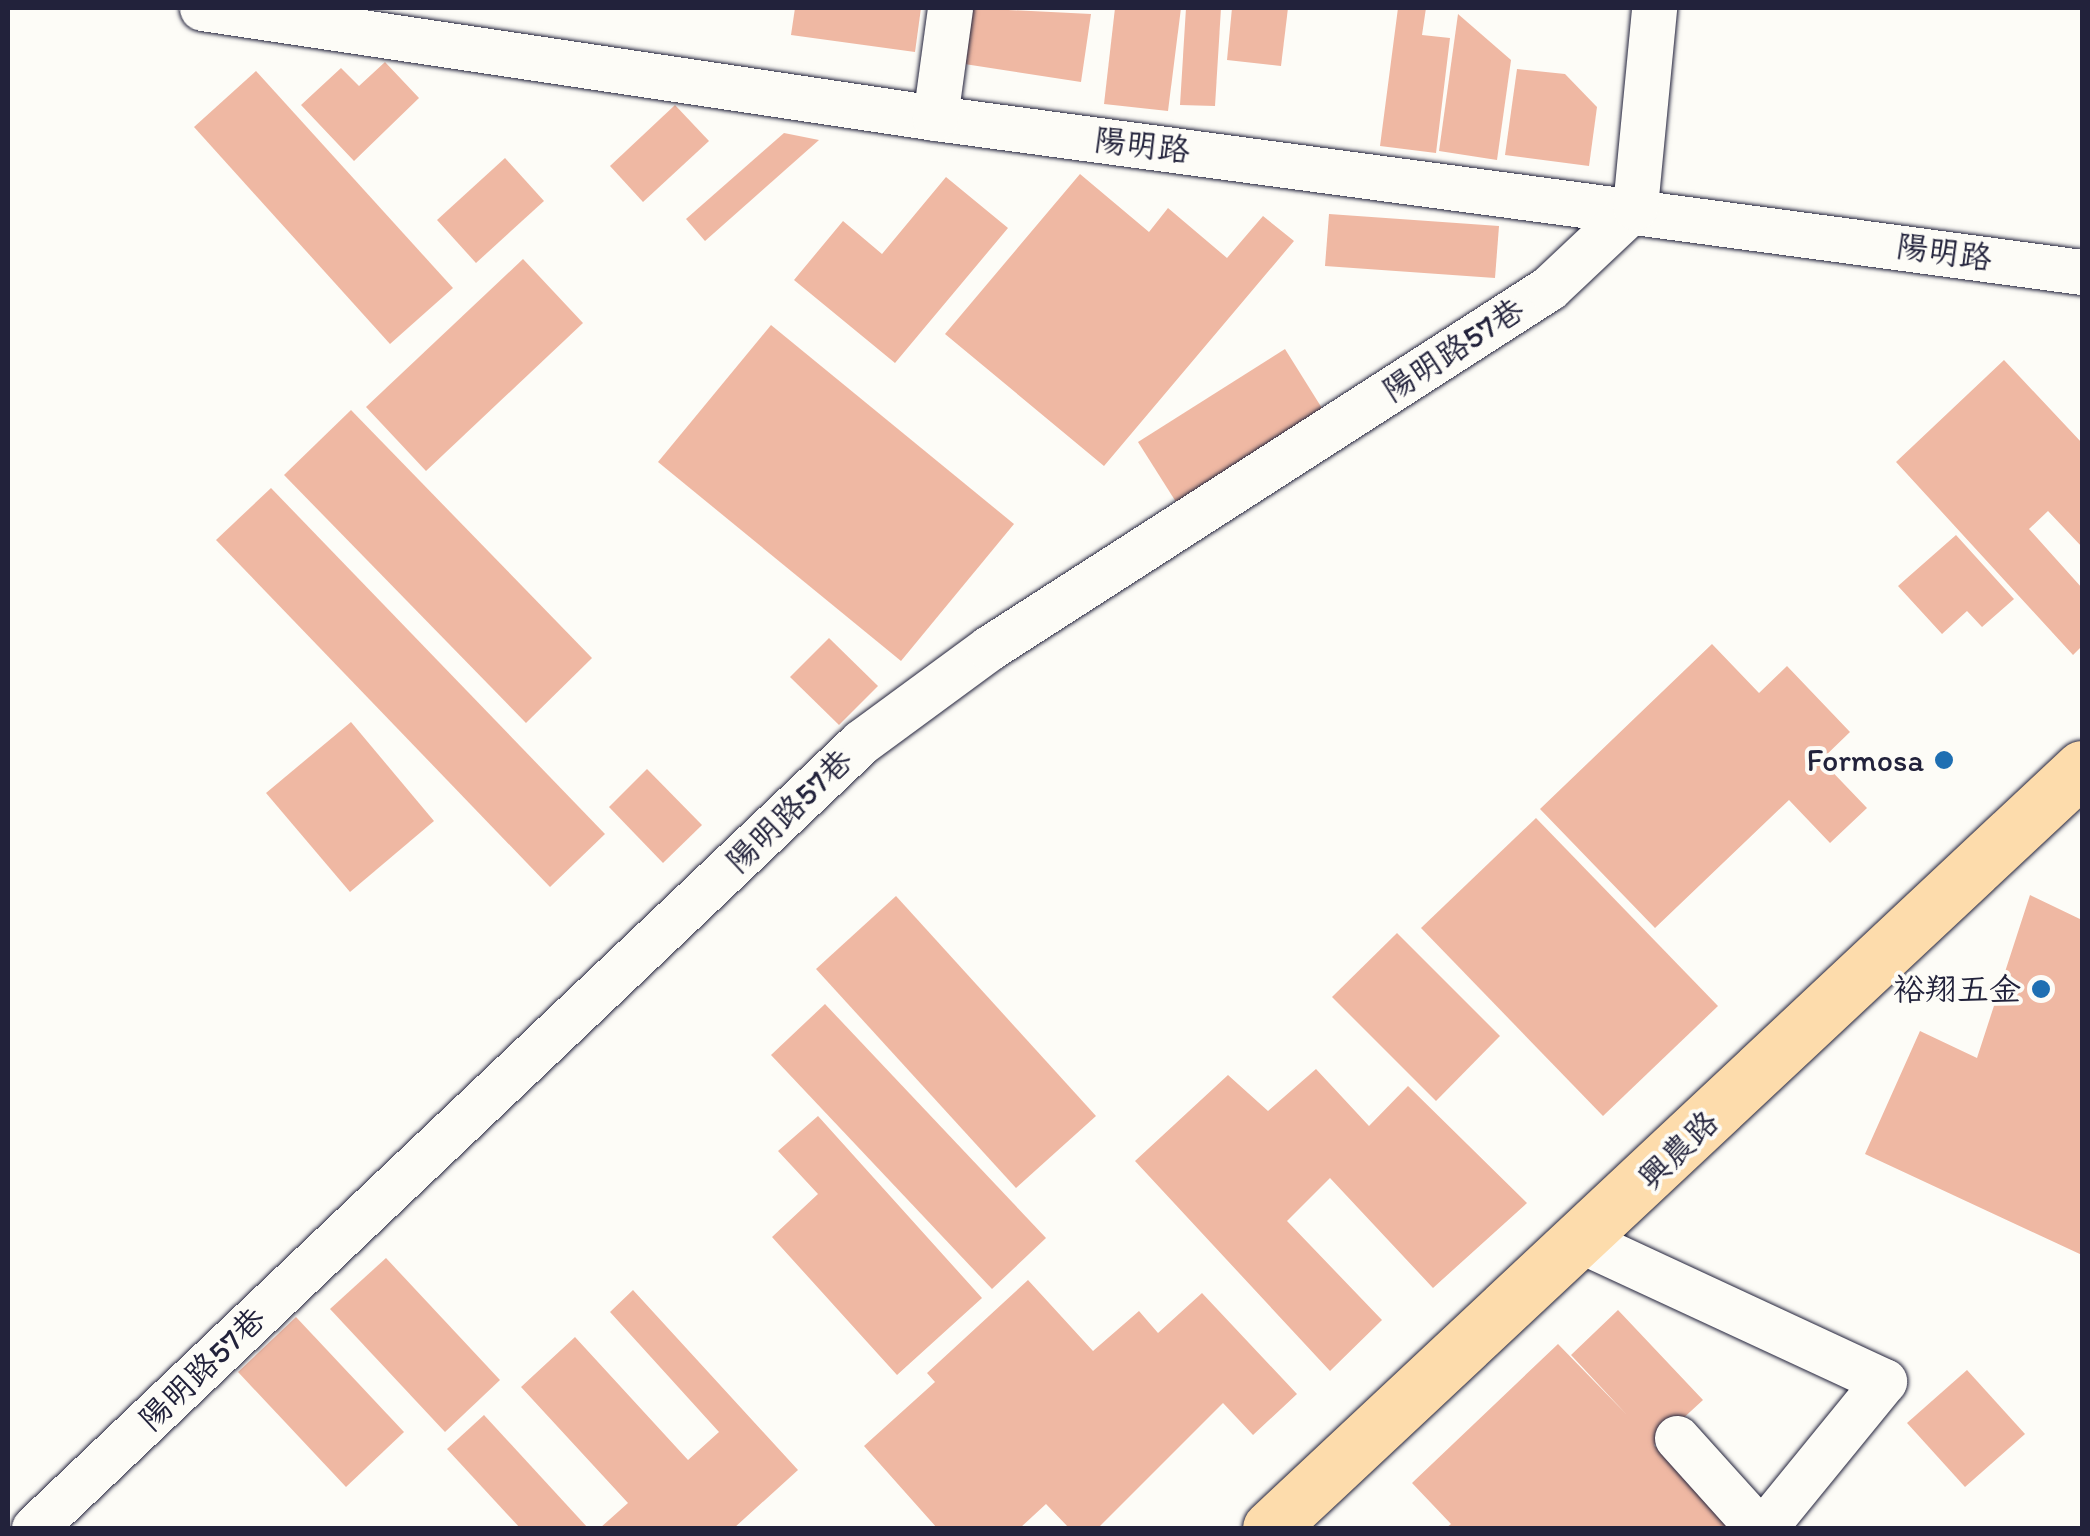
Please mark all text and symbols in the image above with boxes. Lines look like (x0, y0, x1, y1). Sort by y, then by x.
street label: 陽明路 (1092, 120, 1192, 170)
street label: 陽明路 (1894, 226, 1994, 278)
street label: 陽明路57巷 (1375, 290, 1531, 410)
street label: 陽明路57巷 (718, 741, 860, 881)
place label: Formosa (1806, 741, 1924, 779)
marker: Formosa (1933, 749, 1955, 771)
place label: 裕翔五金 (1893, 970, 2021, 1008)
marker: 裕翔五金 (2030, 978, 2052, 1000)
street label: 興農路 (1630, 1103, 1726, 1197)
street label: 陽明路57巷 (131, 1299, 273, 1439)

